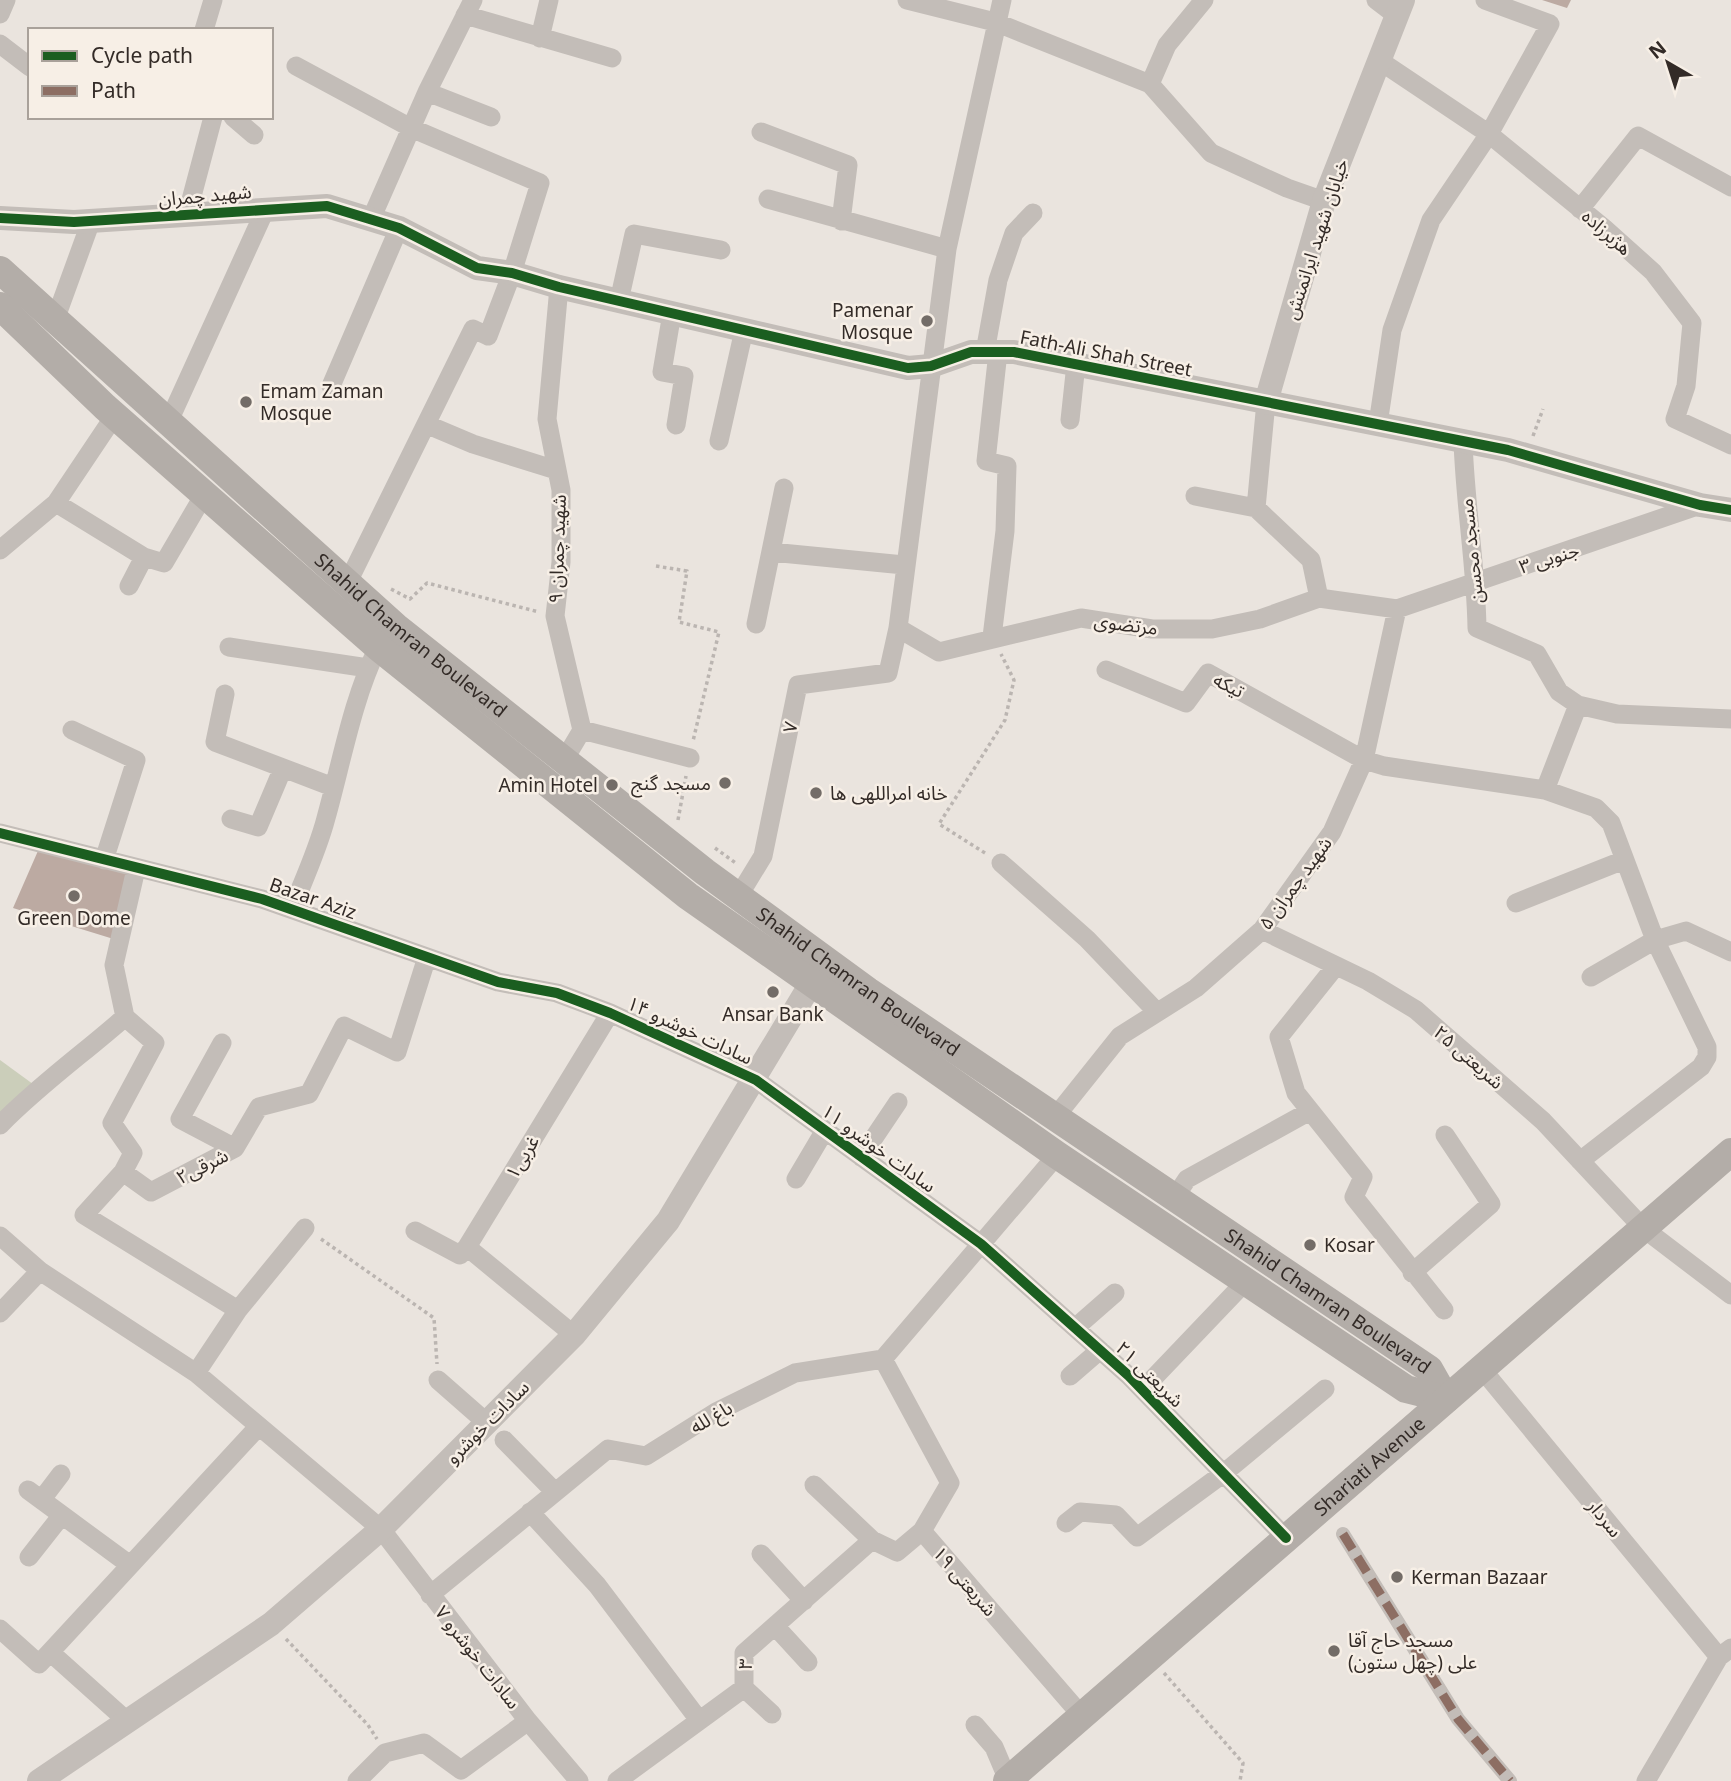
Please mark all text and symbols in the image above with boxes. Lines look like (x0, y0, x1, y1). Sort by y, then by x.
legend (28, 28, 273, 119)
north arrow (1633, 28, 1703, 98)
text: N (1643, 35, 1671, 65)
text: Cycle path (91, 41, 193, 69)
text: Path (91, 76, 136, 104)
street label: خیابان شهید ایرانمنش (1278, 155, 1354, 323)
street label: شهید چمران (157, 178, 253, 212)
street label: هژبرزاده (1576, 203, 1638, 261)
place label: Pamenar Mosque (832, 297, 913, 345)
marker: Pamenar Mosque (919, 313, 935, 329)
street label: Fath-Ali Shah Street (1018, 324, 1194, 382)
place label: Emam Zaman Mosque (260, 378, 383, 426)
marker: Emam Zaman Mosque (238, 394, 254, 410)
street label: شهید چمران ۹ (542, 494, 572, 604)
street label: مسجد محسن (1453, 497, 1489, 605)
street label: ۳ جنوبی (1516, 537, 1582, 579)
street label: Shahid Chamran Boulevard (309, 547, 513, 723)
street label: مرتضوی (1093, 607, 1159, 641)
street label: تیکه (1209, 666, 1249, 704)
street label: ۷ (776, 719, 804, 735)
place label: مسجد گنج (631, 770, 711, 798)
place label: Amin Hotel (498, 772, 598, 798)
marker: مسجد گنج (717, 775, 733, 791)
marker: Amin Hotel (604, 777, 620, 793)
place label: خانه امراللهی ها (830, 780, 948, 806)
marker: خانه امراللهی ها (808, 785, 824, 801)
street label: شهید چمران ۵ (1252, 831, 1338, 935)
street label: Bazar Aziz (266, 871, 360, 925)
marker: Green Dome (66, 888, 82, 904)
street label: Shahid Chamran Boulevard (751, 901, 965, 1062)
place label: Green Dome (17, 905, 131, 931)
marker: Ansar Bank (765, 984, 781, 1000)
street label: سادات خوشرو ۱۴ (623, 990, 757, 1070)
place label: Ansar Bank (722, 1001, 824, 1027)
street label: شریعتی ۲۵ (1428, 1019, 1510, 1095)
street label: سادات خوشرو ۱۱ (817, 1098, 941, 1198)
street label: غربی۱ (499, 1130, 545, 1184)
street label: شرقی۲ (172, 1142, 232, 1190)
street label: Shahid Chamran Boulevard (1220, 1222, 1436, 1380)
place label: Kosar (1324, 1232, 1375, 1258)
marker: Kosar (1302, 1237, 1318, 1253)
street label: شریعتی ۲۱ (1110, 1335, 1190, 1413)
street label: سادات خوشرو (439, 1374, 535, 1470)
street label: باغ لله (685, 1394, 738, 1440)
street label: Shariati Avenue (1308, 1411, 1431, 1522)
street label: سردار (1581, 1493, 1628, 1543)
street label: شریعتی ۱۹ (927, 1540, 1003, 1622)
place label: Kerman Bazaar (1411, 1564, 1548, 1590)
marker: Kerman Bazaar (1389, 1569, 1405, 1585)
street label: سادات خوشرو ۷ (429, 1600, 527, 1714)
place label: مسجد حاج آقا علی (چهل ستون) (1348, 1627, 1477, 1675)
marker: مسجد حاج آقا علی (چهل ستون) (1326, 1643, 1342, 1659)
street label: ۳ (732, 1657, 759, 1671)

